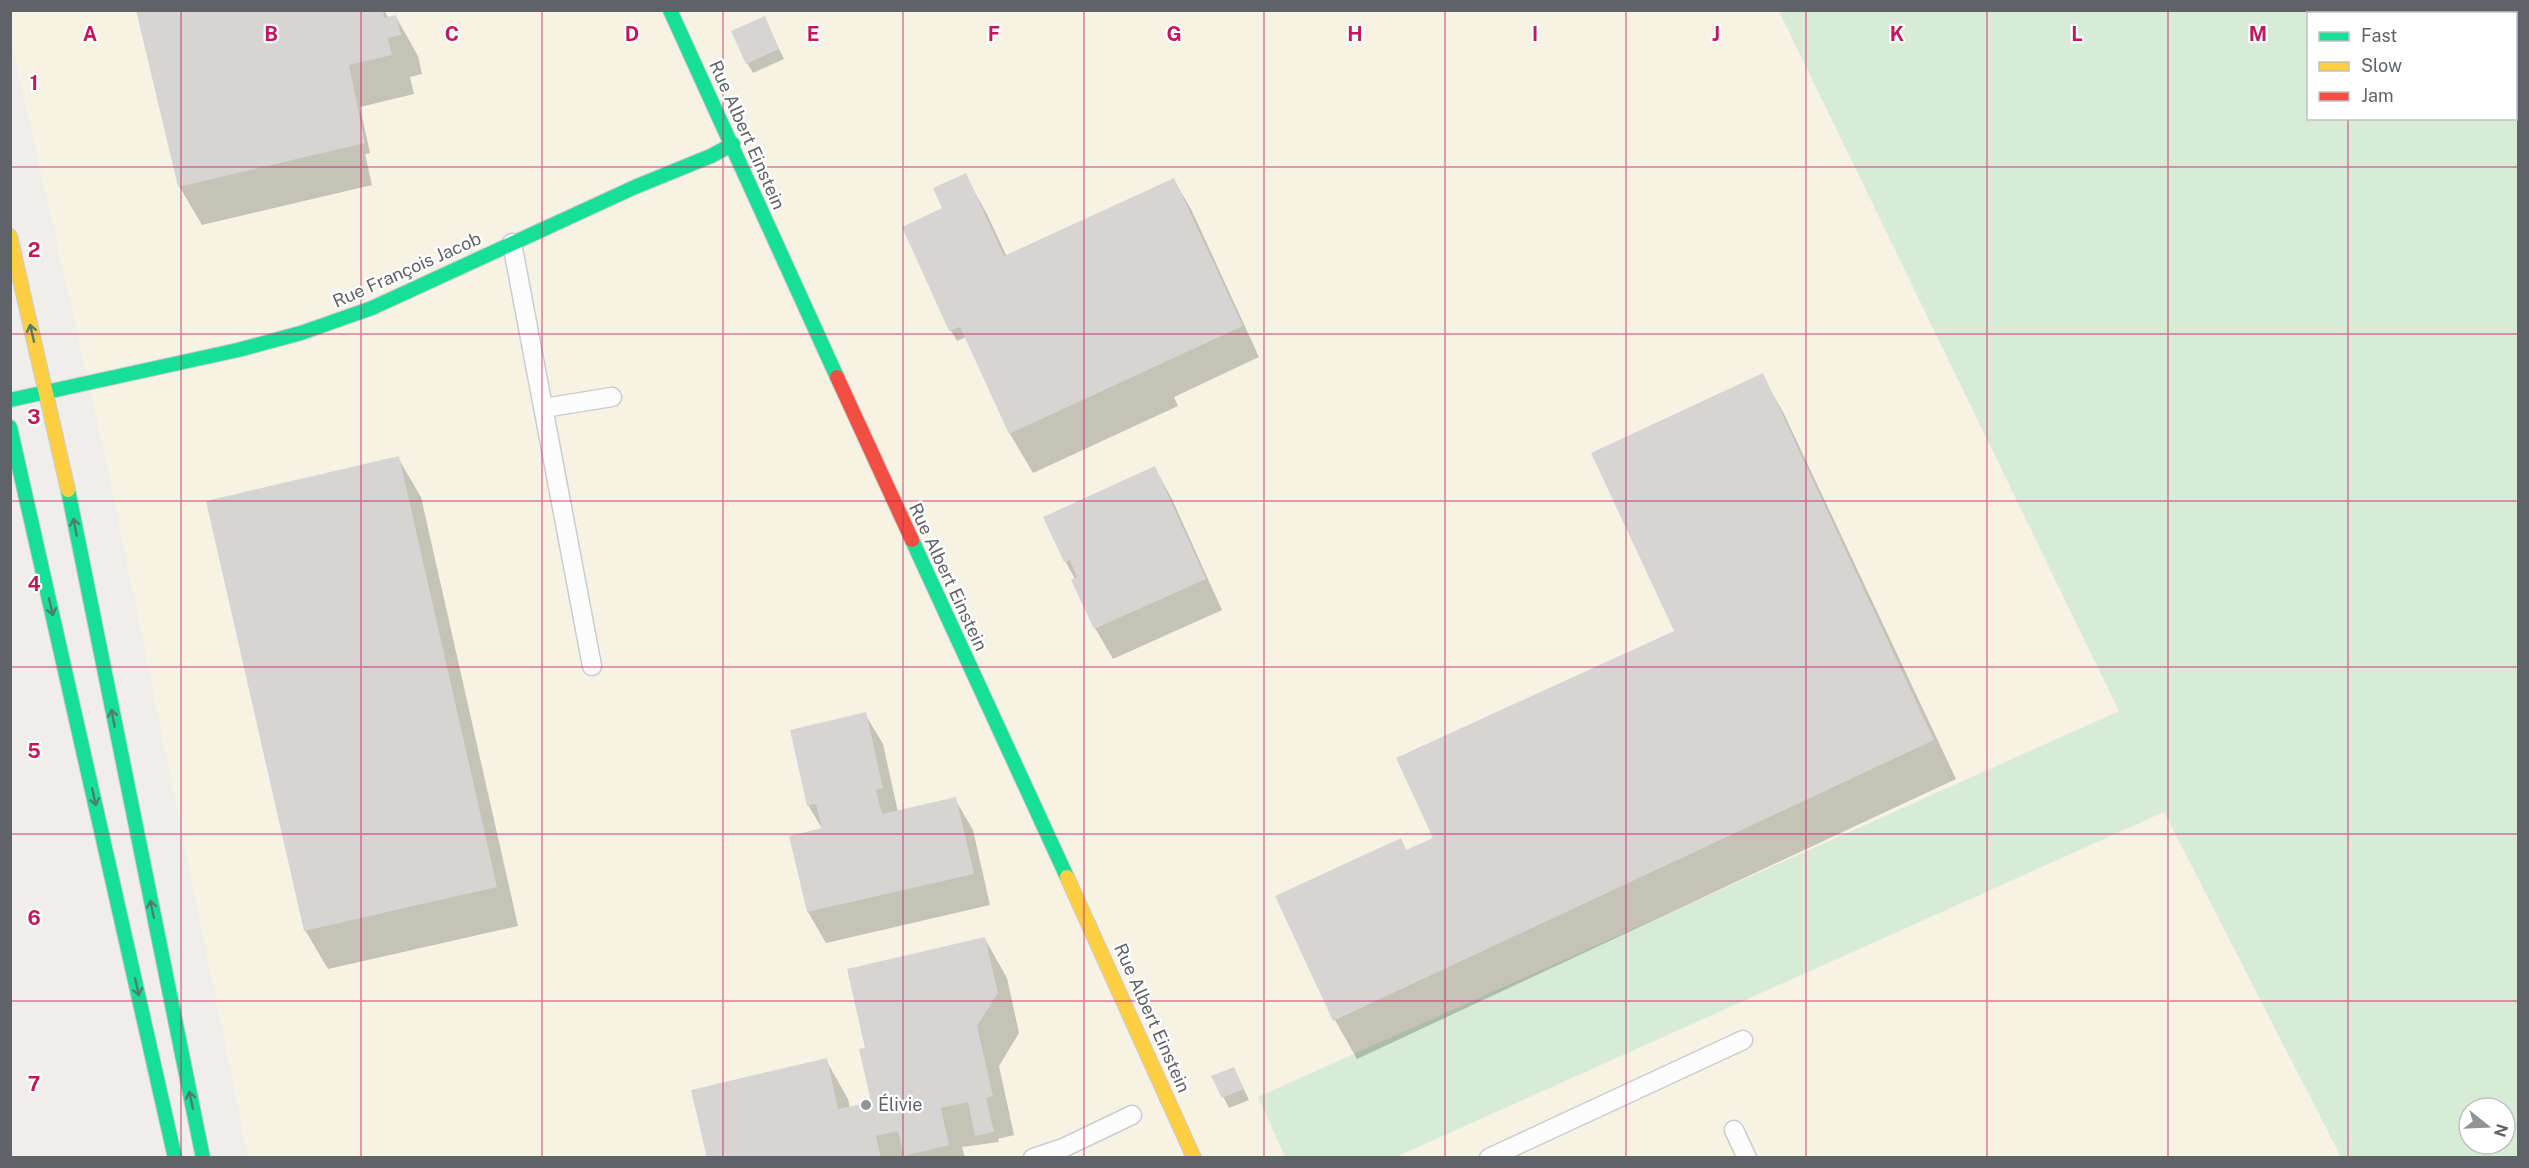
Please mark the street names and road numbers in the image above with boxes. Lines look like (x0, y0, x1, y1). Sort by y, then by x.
street label: Rue Albert Einstein (705, 57, 790, 213)
street label: Rue François Jacob (329, 227, 484, 312)
street label: Rue Albert Einstein (905, 499, 992, 654)
street label: Rue Albert Einstein (1110, 940, 1195, 1096)

